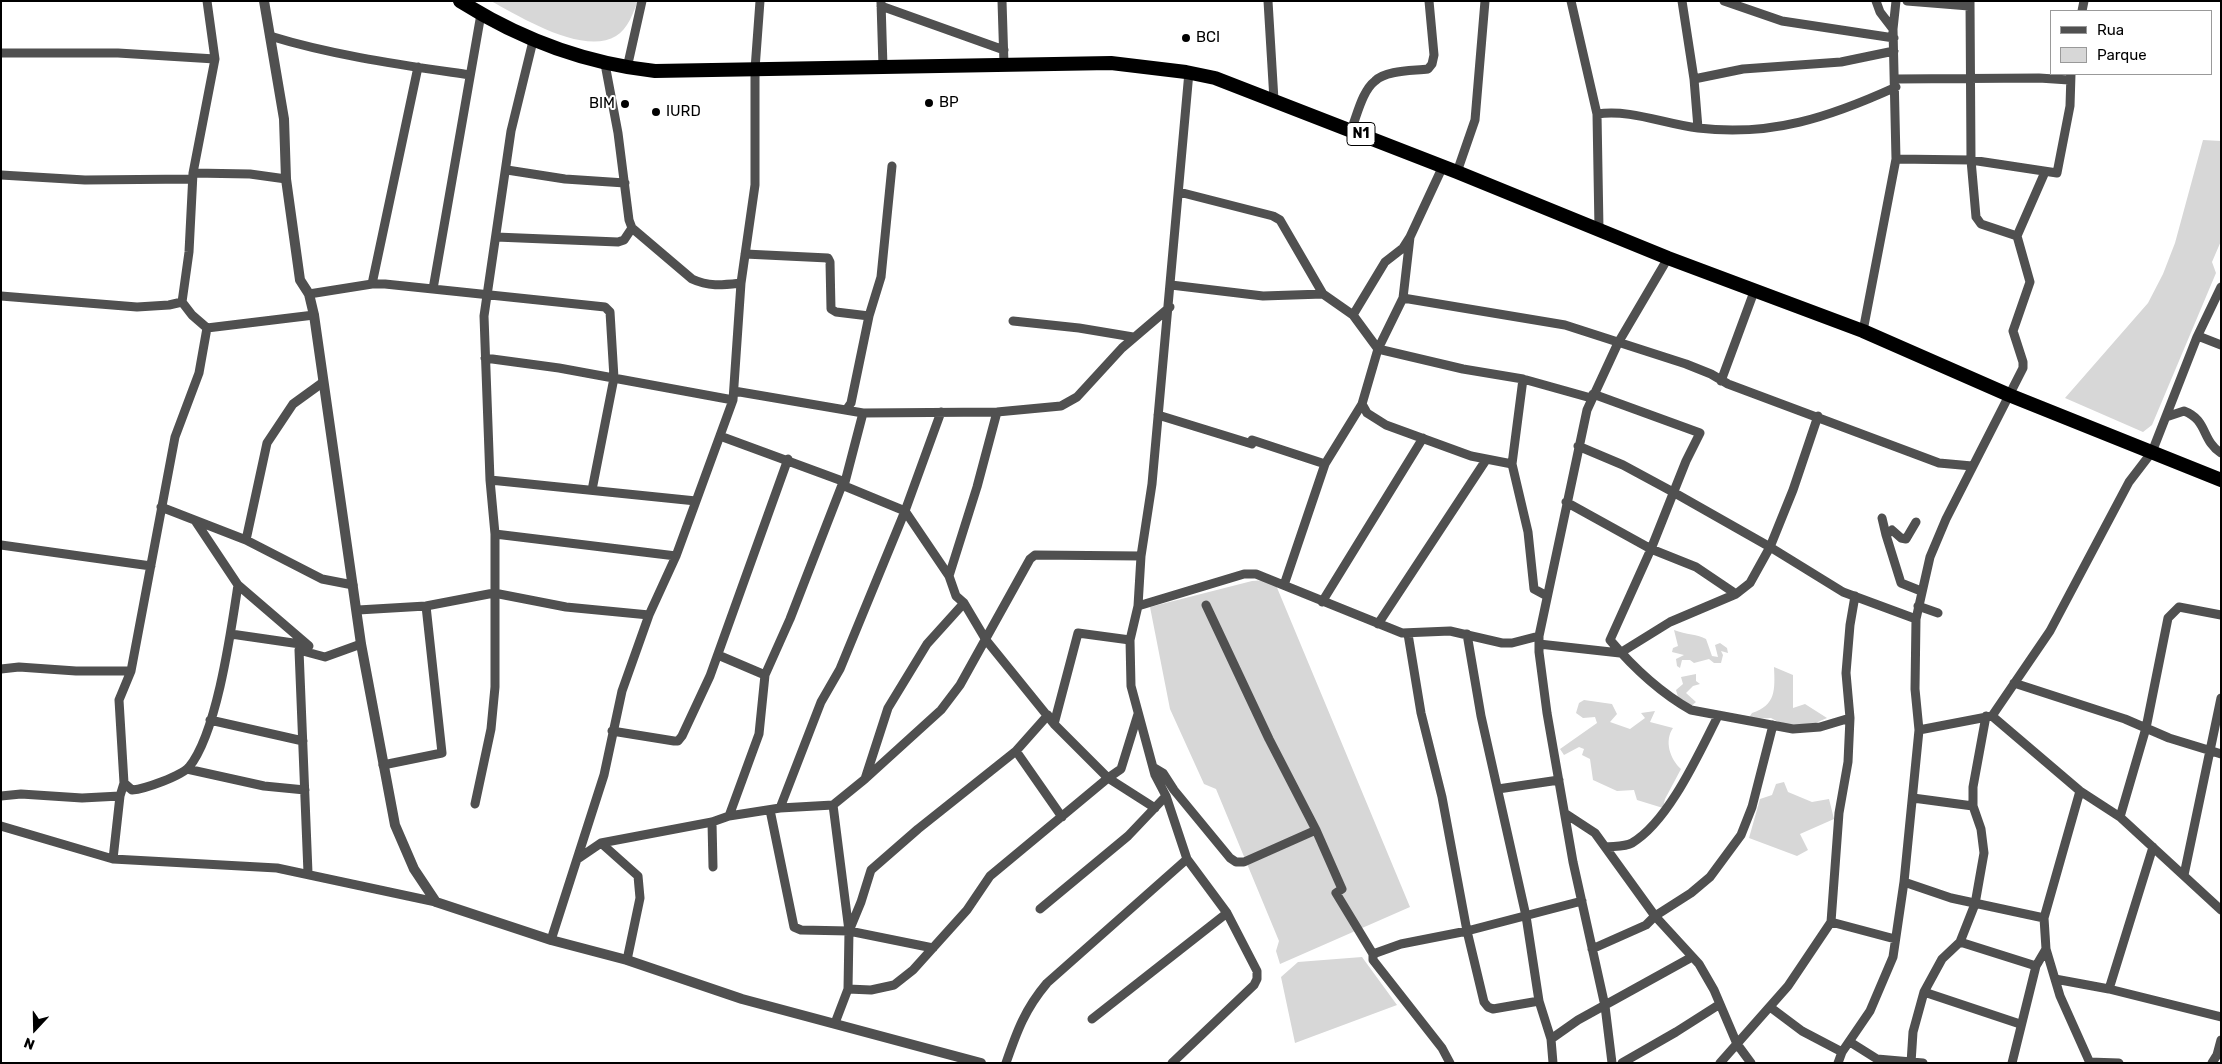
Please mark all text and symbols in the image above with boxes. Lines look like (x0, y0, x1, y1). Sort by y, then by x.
legend (2050, 10, 2212, 75)
text: Rua (2097, 21, 2124, 39)
place label: BCI (1196, 29, 1220, 47)
marker: BCI (1180, 32, 1192, 44)
text: Parque (2097, 46, 2147, 64)
place label: BP (939, 94, 959, 112)
place label: BIM (589, 95, 615, 113)
marker: BP (923, 97, 935, 109)
marker: BIM (619, 98, 631, 110)
place label: IURD (666, 103, 701, 121)
marker: IURD (650, 106, 662, 118)
road number: N1 (1347, 122, 1375, 146)
north arrow (10, 1004, 60, 1054)
text: N (22, 1034, 37, 1053)

